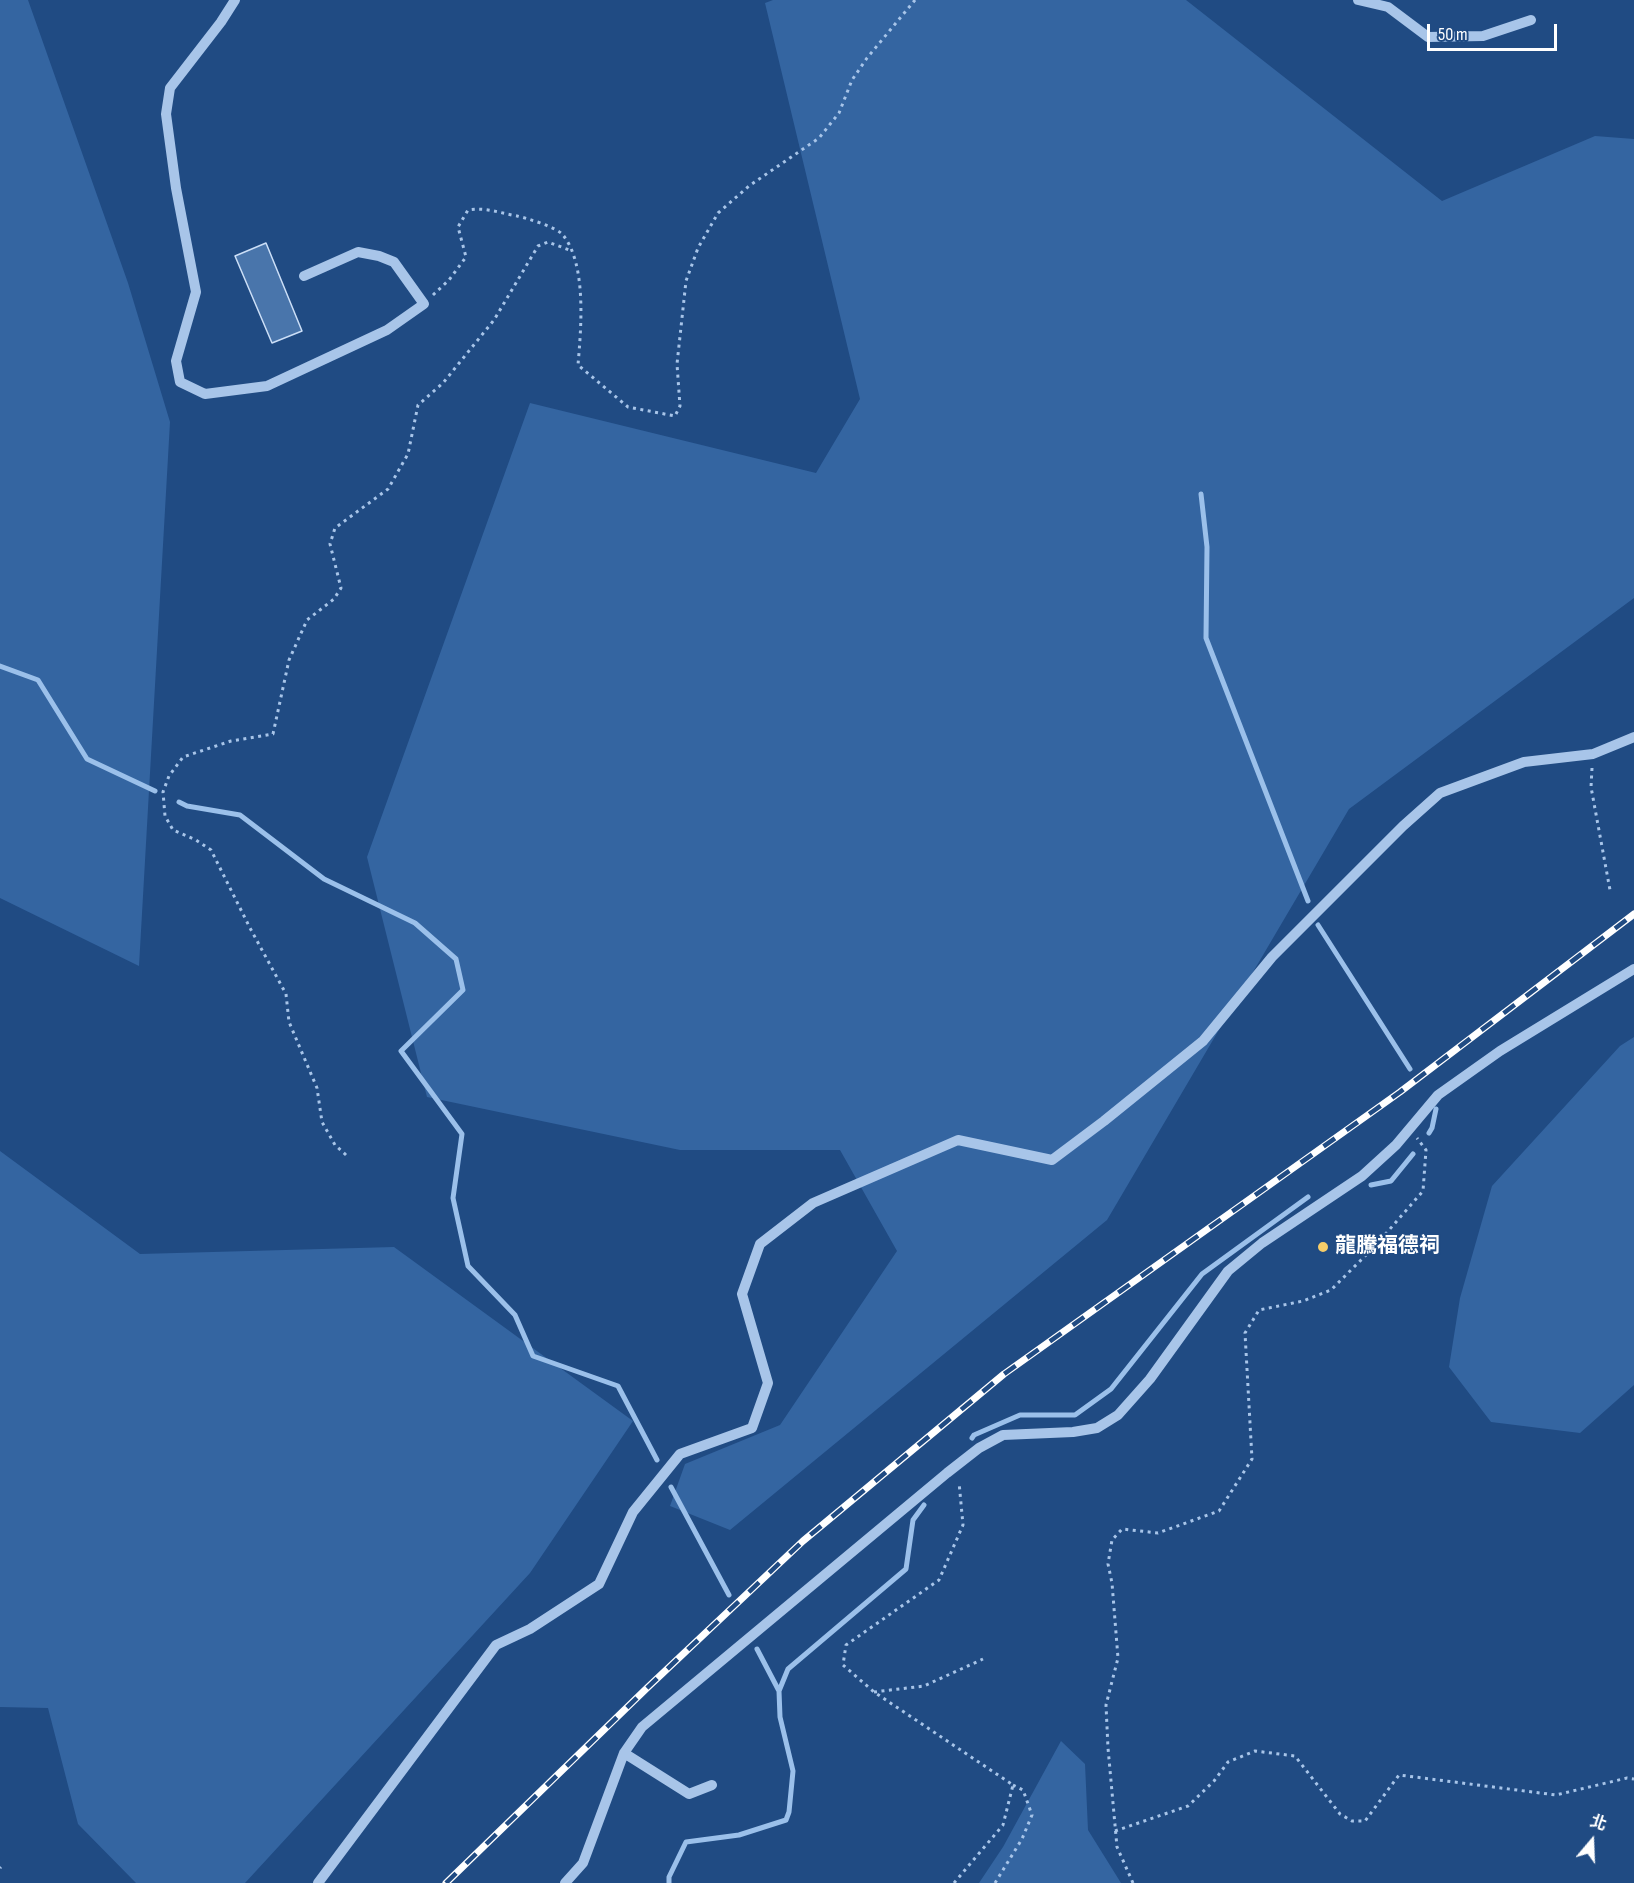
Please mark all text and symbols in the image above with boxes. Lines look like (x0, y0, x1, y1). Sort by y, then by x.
scale bar (1430, 12, 1560, 50)
text: 50 m (1438, 24, 1468, 45)
place label: 龍騰福德祠 (1335, 1234, 1440, 1260)
marker: 龍騰福德祠 (1316, 1240, 1330, 1254)
north arrow (1562, 1811, 1622, 1871)
text: 北 (1587, 1812, 1609, 1835)

